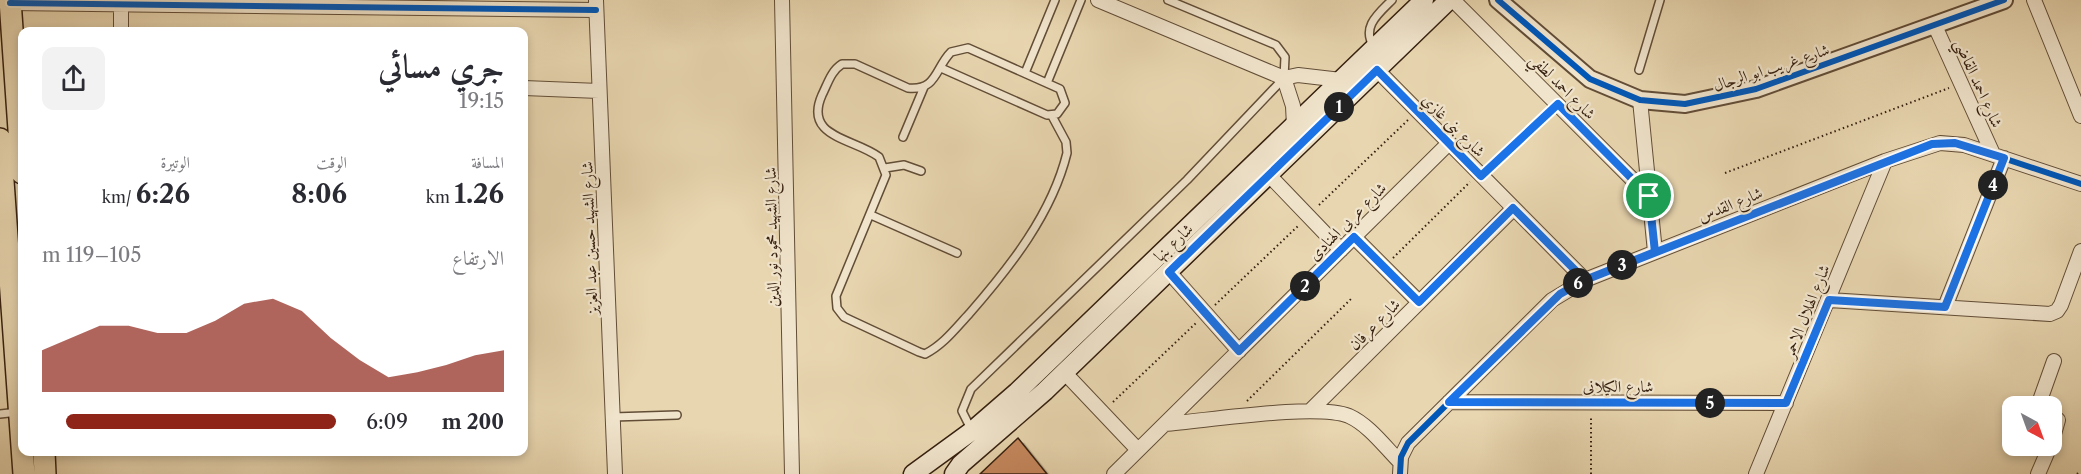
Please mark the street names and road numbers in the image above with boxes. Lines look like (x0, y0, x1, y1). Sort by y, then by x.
street label: شارع احمد القاضي (1945, 35, 2007, 133)
street label: شارع غريب ابو الرجال (1710, 39, 1833, 99)
street label: شارع احمد لطفي (1522, 49, 1600, 127)
street label: شارع بنى غازي (1415, 89, 1490, 164)
street label: شارع الشهيد حسين عبد العزيز (576, 161, 606, 317)
street label: شارع الشهيد محمود نور الدين (760, 167, 786, 307)
street label: شارع عربى الهنادى (1304, 178, 1393, 267)
street label: شارع القدس (1695, 182, 1767, 230)
street label: شارع بنها (1149, 219, 1200, 268)
street label: شارع الهلال الاحمر (1777, 261, 1837, 364)
street label: شارع عرفان (1344, 294, 1407, 357)
street label: شارع الكيلانى (1583, 376, 1653, 400)

